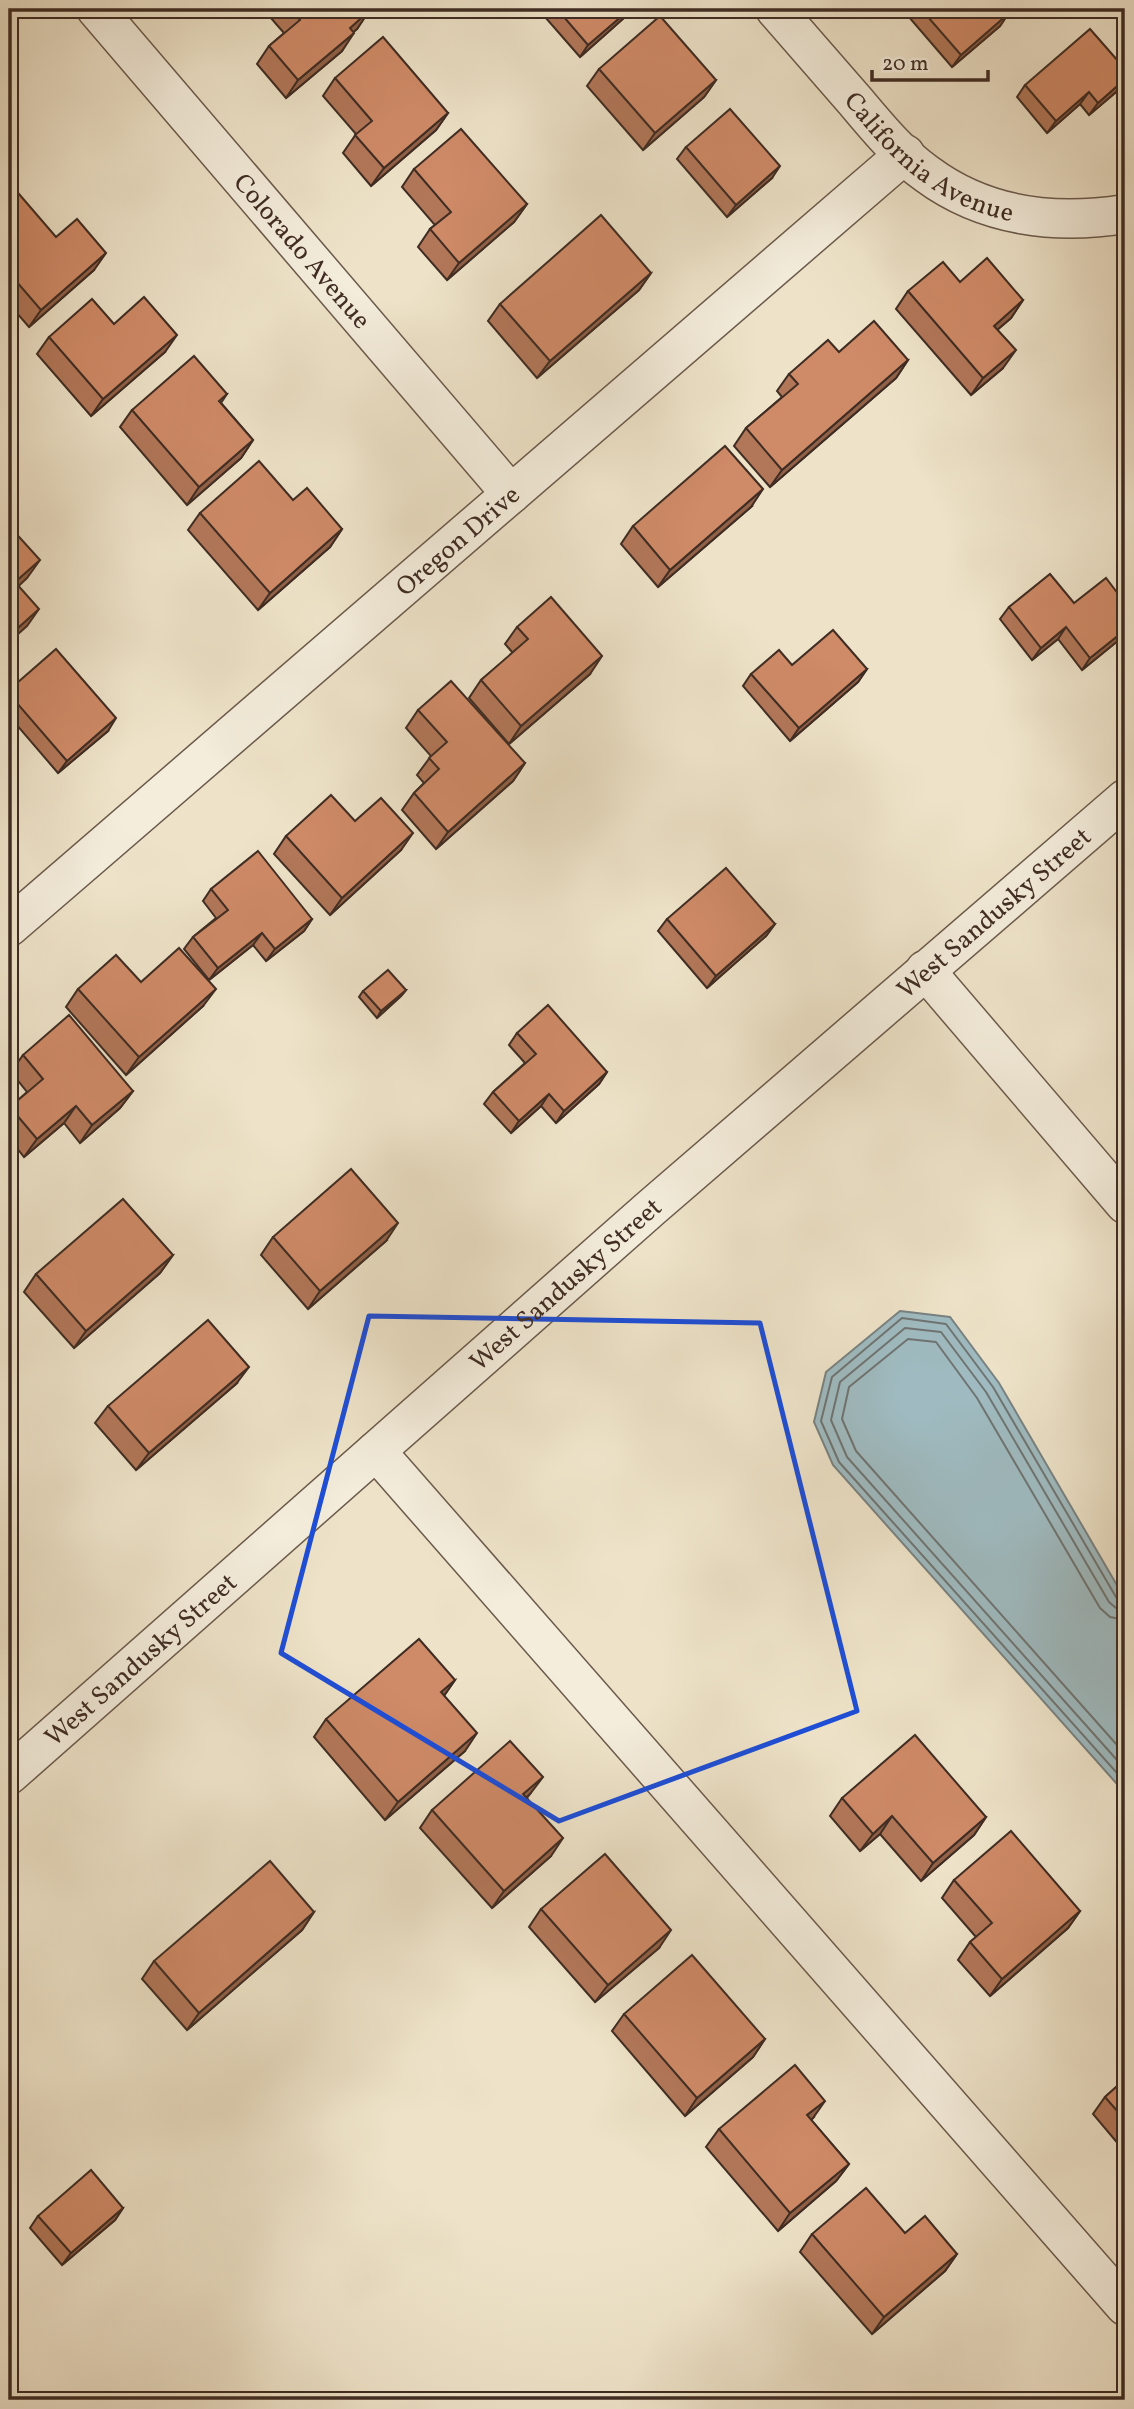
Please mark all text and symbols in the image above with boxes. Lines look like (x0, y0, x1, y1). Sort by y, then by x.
scale bar (872, 38, 987, 82)
text: 20 m (882, 50, 928, 79)
street label: California Avenue (835, 85, 1017, 232)
street label: Colorado Avenue (224, 166, 378, 338)
street label: Oregon Drive (389, 478, 528, 606)
street label: West Sandusky Street (890, 820, 1100, 1008)
street label: West Sandusky Street (462, 1190, 670, 1380)
street label: West Sandusky Street (37, 1566, 246, 1756)

